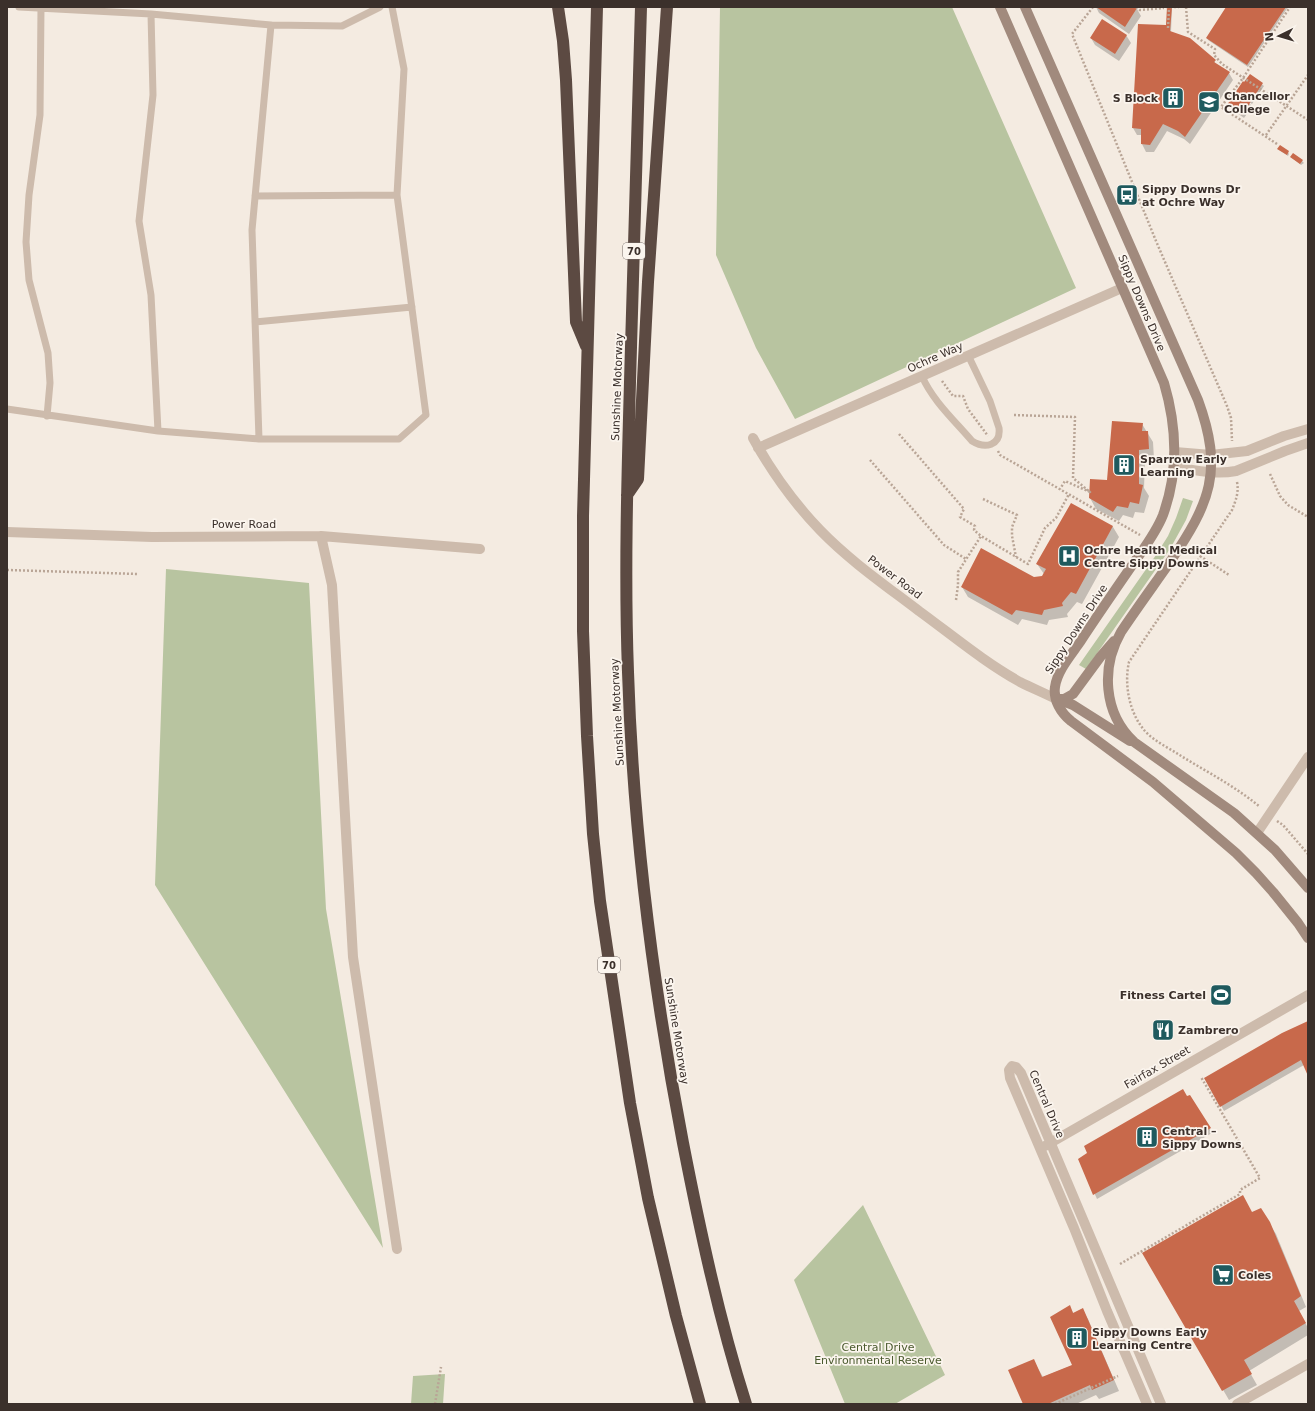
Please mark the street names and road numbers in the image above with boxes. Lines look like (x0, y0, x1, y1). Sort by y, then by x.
road number: 70 (623, 243, 645, 259)
street label: Sippy Downs Drive (1115, 253, 1168, 354)
street label: Sunshine Motorway (609, 332, 626, 441)
street label: Ochre Way (905, 339, 966, 376)
street label: Power Road (212, 518, 276, 531)
street label: Power Road (865, 553, 924, 602)
street label: Sippy Downs Drive (1043, 582, 1110, 676)
street label: Sunshine Motorway (608, 657, 627, 766)
road number: 70 (598, 957, 620, 973)
street label: Sunshine Motorway (662, 977, 691, 1086)
street label: Fairfax Street (1122, 1043, 1193, 1091)
street label: Central Drive (1026, 1068, 1067, 1140)

